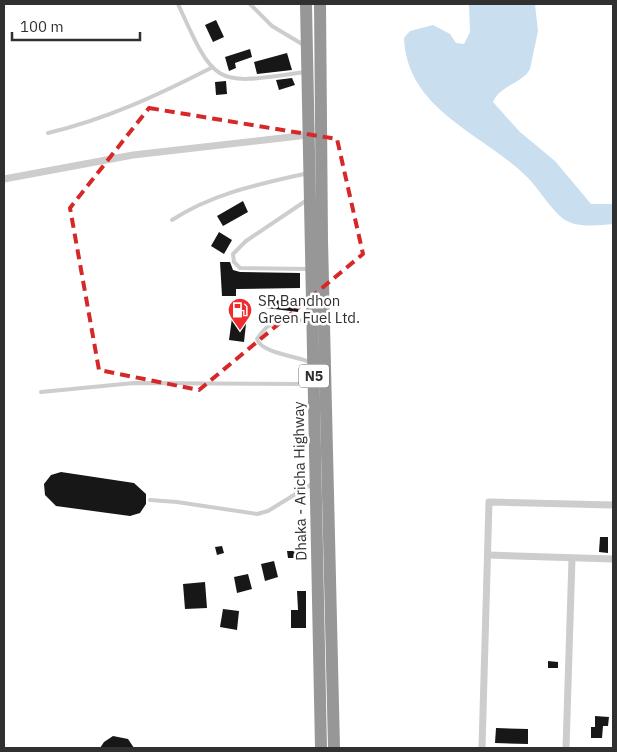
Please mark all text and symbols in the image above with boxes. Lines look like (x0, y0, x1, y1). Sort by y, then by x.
scale bar (12, 10, 140, 42)
text: 100 m (20, 17, 64, 36)
place label: SR Bandhon Green Fuel Ltd. (258, 291, 360, 327)
fuel station icon: SR Bandhon Green Fuel Ltd. (227, 297, 253, 331)
road number: N5 (299, 364, 329, 388)
street label: Dhaka - Aricha Highway (289, 401, 310, 561)

